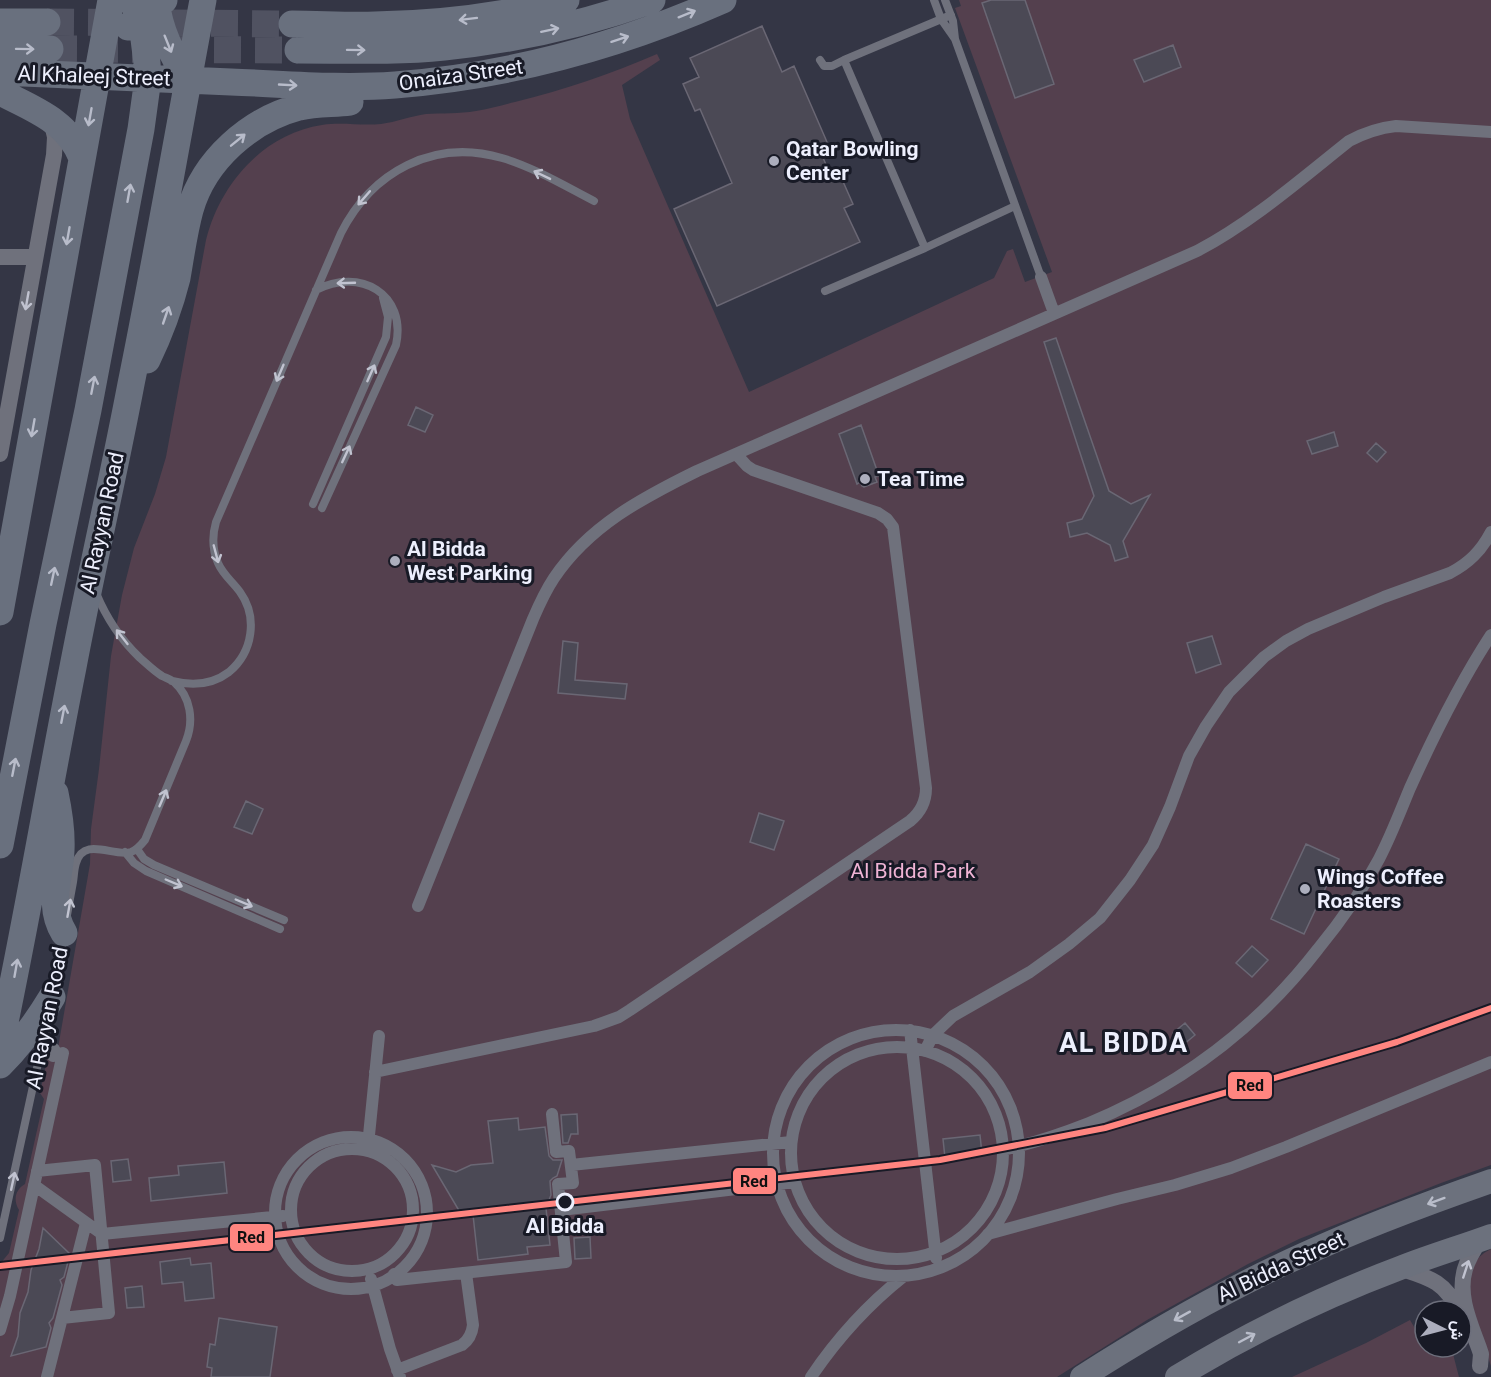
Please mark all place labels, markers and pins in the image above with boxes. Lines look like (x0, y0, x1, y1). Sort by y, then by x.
place label: Qatar Bowling Center (786, 137, 919, 185)
marker: Qatar Bowling Center (767, 154, 781, 168)
place label: Tea Time (877, 467, 964, 491)
marker: Tea Time (858, 472, 872, 486)
place label: Al Bidda West Parking (407, 537, 532, 585)
marker: Al Bidda West Parking (388, 554, 402, 568)
place label: Wings Coffee Roasters (1317, 865, 1444, 913)
marker: Wings Coffee Roasters (1298, 882, 1312, 896)
marker: Al Bidda (556, 1193, 574, 1211)
place label: Al Bidda (526, 1214, 604, 1238)

